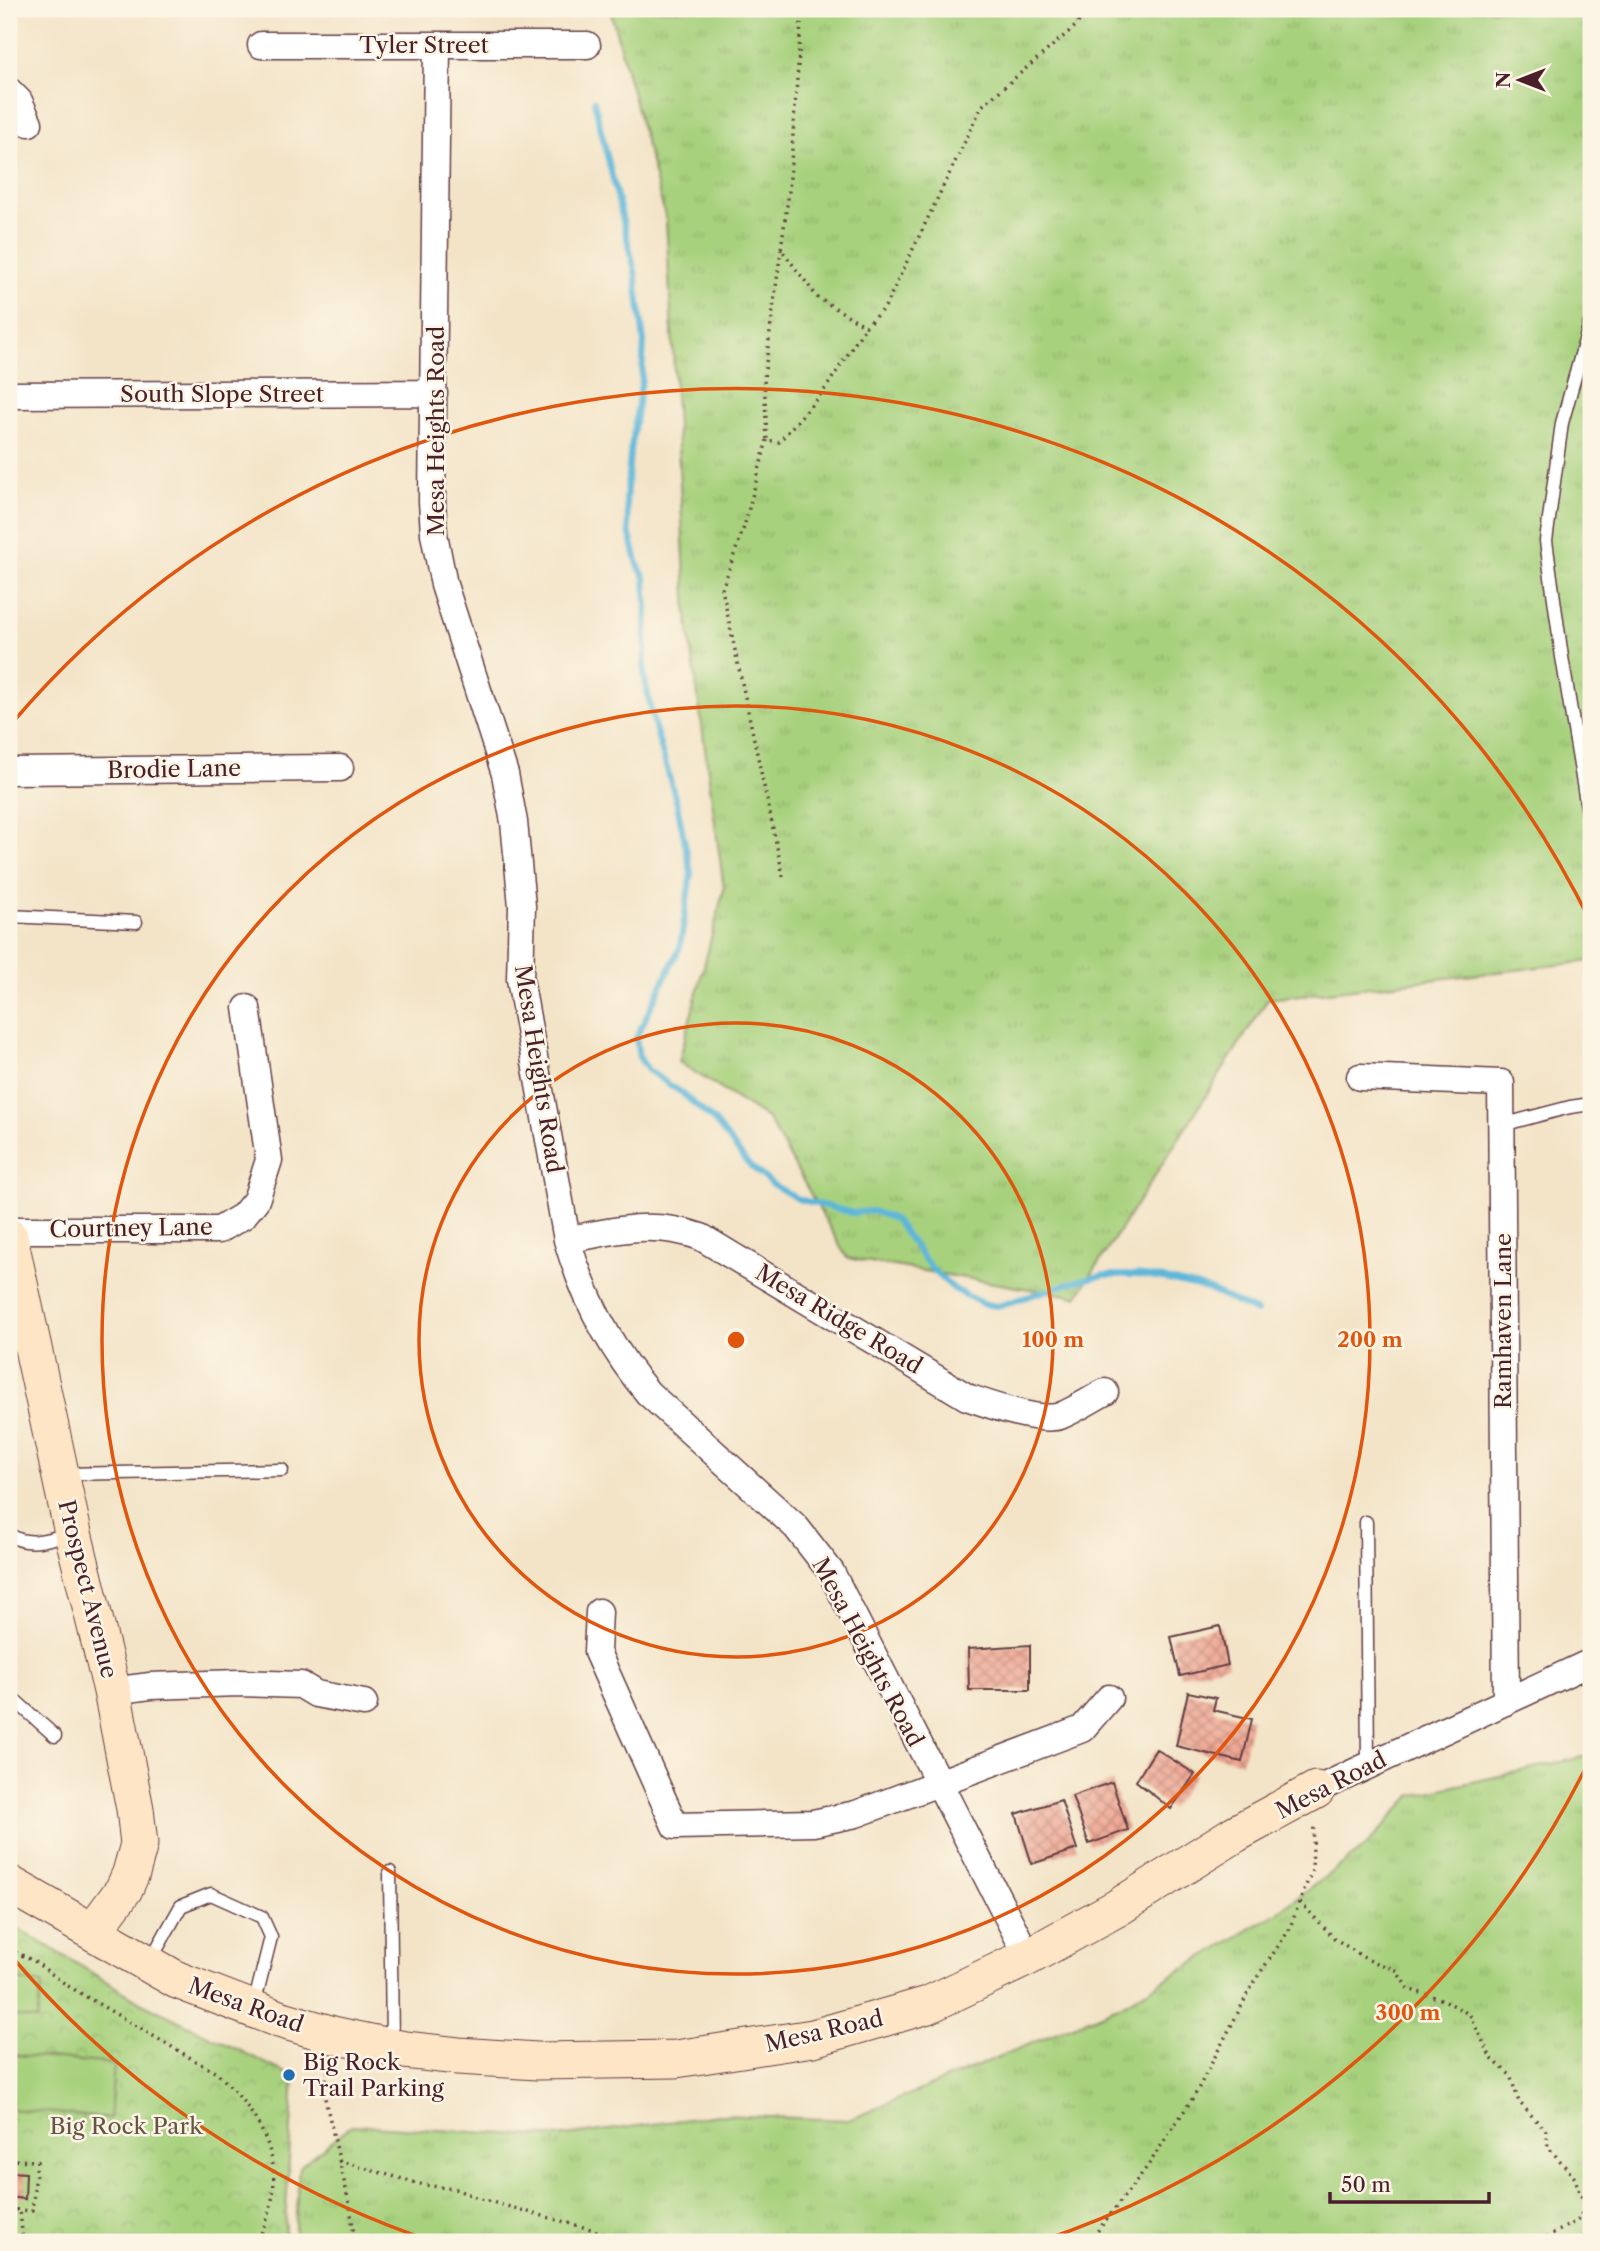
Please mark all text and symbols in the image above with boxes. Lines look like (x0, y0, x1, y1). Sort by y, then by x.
street label: Tyler Street (359, 31, 489, 59)
north arrow (1484, 46, 1554, 116)
text: N (1492, 72, 1515, 88)
street label: Mesa Heights Road (422, 326, 450, 536)
street label: South Slope Street (120, 380, 324, 408)
street label: Brodie Lane (107, 754, 241, 784)
street label: Mesa Heights Road (509, 963, 569, 1175)
street label: Courtney Lane (49, 1213, 213, 1243)
street label: Ramhaven Lane (1489, 1233, 1517, 1409)
street label: Mesa Ridge Road (751, 1258, 927, 1380)
text: 100 m (1022, 1327, 1084, 1352)
text: 200 m (1337, 1327, 1403, 1352)
centre of rings (724, 1328, 748, 1352)
street label: Prospect Avenue (52, 1497, 124, 1681)
street label: Mesa Heights Road (806, 1553, 930, 1751)
street label: Mesa Road (1271, 1745, 1391, 1825)
street label: Mesa Road (185, 1971, 307, 2039)
text: 300 m (1376, 2000, 1440, 2025)
street label: Mesa Road (762, 2004, 886, 2058)
place label: Big Rock Trail Parking (303, 2048, 445, 2102)
marker: Big Rock Trail Parking (281, 2067, 297, 2083)
park label: Big Rock Park (50, 2112, 204, 2140)
scale bar (1330, 2160, 1490, 2204)
text: 50 m (1341, 2172, 1391, 2197)

